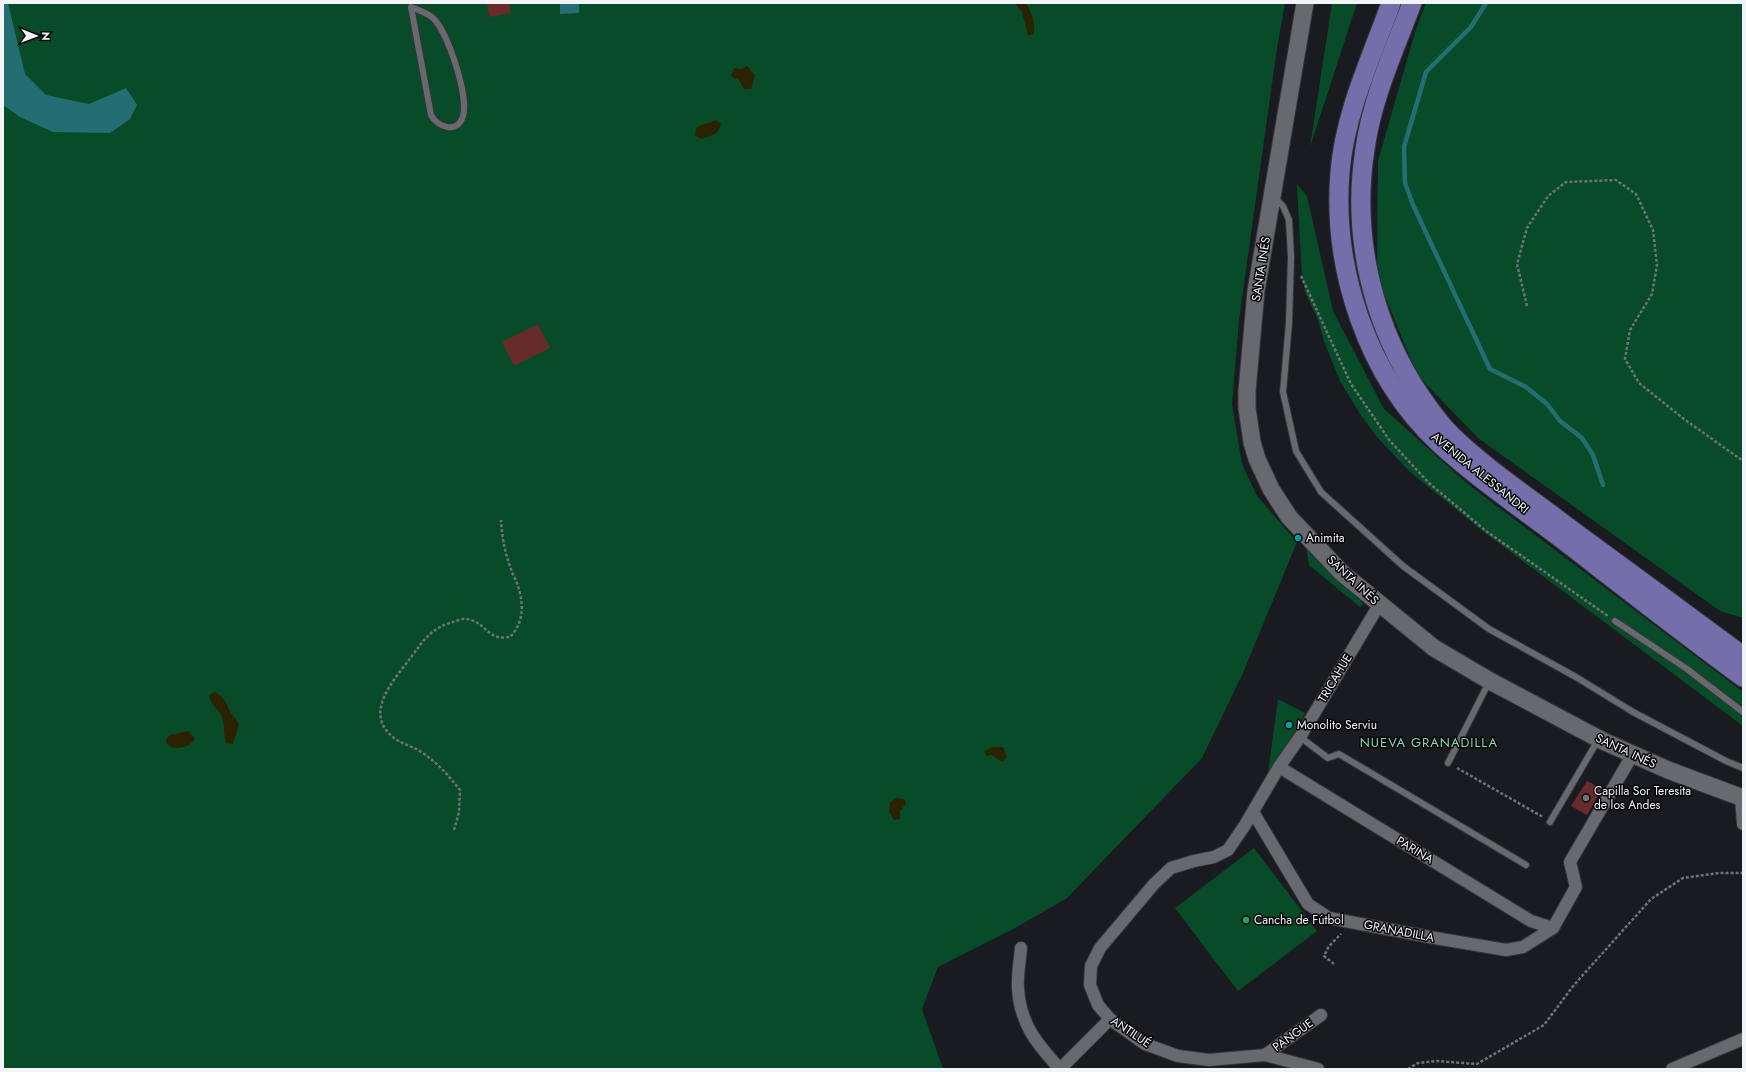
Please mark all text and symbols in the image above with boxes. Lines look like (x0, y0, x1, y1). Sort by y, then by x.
north arrow (16, 16, 56, 56)
text: N (38, 32, 54, 41)
street label: SANTA INÉS (1247, 235, 1275, 303)
street label: AVENIDA ALESSANDRI (1427, 428, 1533, 518)
place label: Animita (1306, 529, 1345, 547)
marker: Animita (1293, 533, 1303, 543)
street label: SANTA INÉS (1323, 551, 1383, 609)
street label: TRICAHUE (1313, 650, 1357, 706)
place label: Monolito Serviu (1297, 716, 1377, 734)
marker: Monolito Serviu (1284, 720, 1294, 730)
street label: SANTA INÉS (1593, 729, 1660, 773)
district label: NUEVA GRANADILLA (1360, 733, 1498, 752)
place label: Capilla Sor Teresita de los Andes (1594, 782, 1691, 814)
marker: Capilla Sor Teresita de los Andes (1581, 793, 1591, 803)
street label: PARINA (1393, 832, 1437, 868)
place label: Cancha de Fútbol (1254, 911, 1344, 929)
marker: Cancha de Fútbol (1241, 915, 1251, 925)
street label: GRANADILLA (1362, 915, 1436, 947)
street label: ANTILUÉ (1107, 1012, 1155, 1052)
street label: PANGUE (1269, 1014, 1317, 1056)

